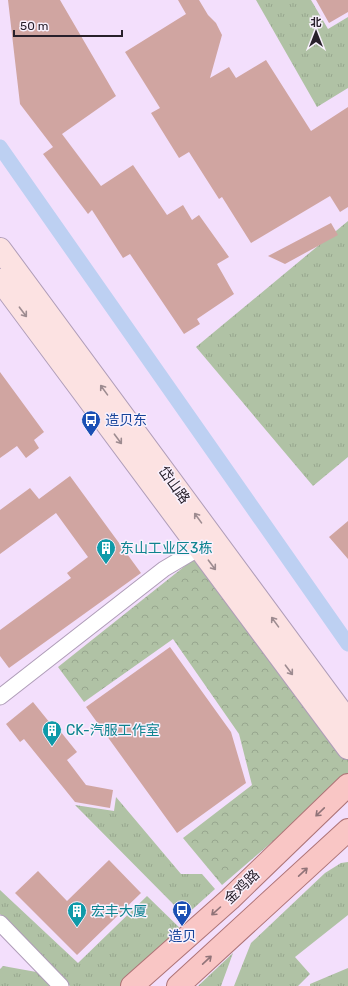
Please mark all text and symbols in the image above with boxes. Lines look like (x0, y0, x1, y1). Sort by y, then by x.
scale bar (14, 12, 122, 38)
north arrow (296, 12, 336, 52)
text: 北 (311, 16, 322, 29)
text: 50 m (20, 19, 48, 33)
one-way arrow (19, 306, 27, 317)
one-way arrow (100, 385, 108, 396)
bus stop icon: 造贝东 (80, 409, 102, 437)
place label: 造贝东 (105, 412, 147, 429)
one-way arrow (113, 433, 122, 444)
street label: 岱山路 (155, 463, 193, 507)
one-way arrow (194, 512, 202, 523)
building icon: 东山工业区3栋 (95, 537, 117, 565)
place label: 东山工业区3栋 (120, 540, 212, 557)
one-way arrow (208, 560, 216, 571)
one-way arrow (271, 617, 279, 628)
one-way arrow (285, 664, 294, 675)
building icon: CK-汽服工作室 (41, 719, 63, 747)
place label: CK-汽服工作室 (66, 722, 160, 739)
one-way arrow (315, 807, 325, 817)
street label: 金鸡路 (221, 866, 263, 908)
one-way arrow (297, 867, 308, 876)
bus stop icon: 造贝 (171, 899, 193, 927)
building icon: 宏丰大厦 (66, 900, 88, 928)
place label: 宏丰大厦 (91, 903, 147, 920)
one-way arrow (211, 907, 221, 916)
place label: 造贝 (168, 928, 196, 945)
one-way arrow (202, 955, 212, 964)

